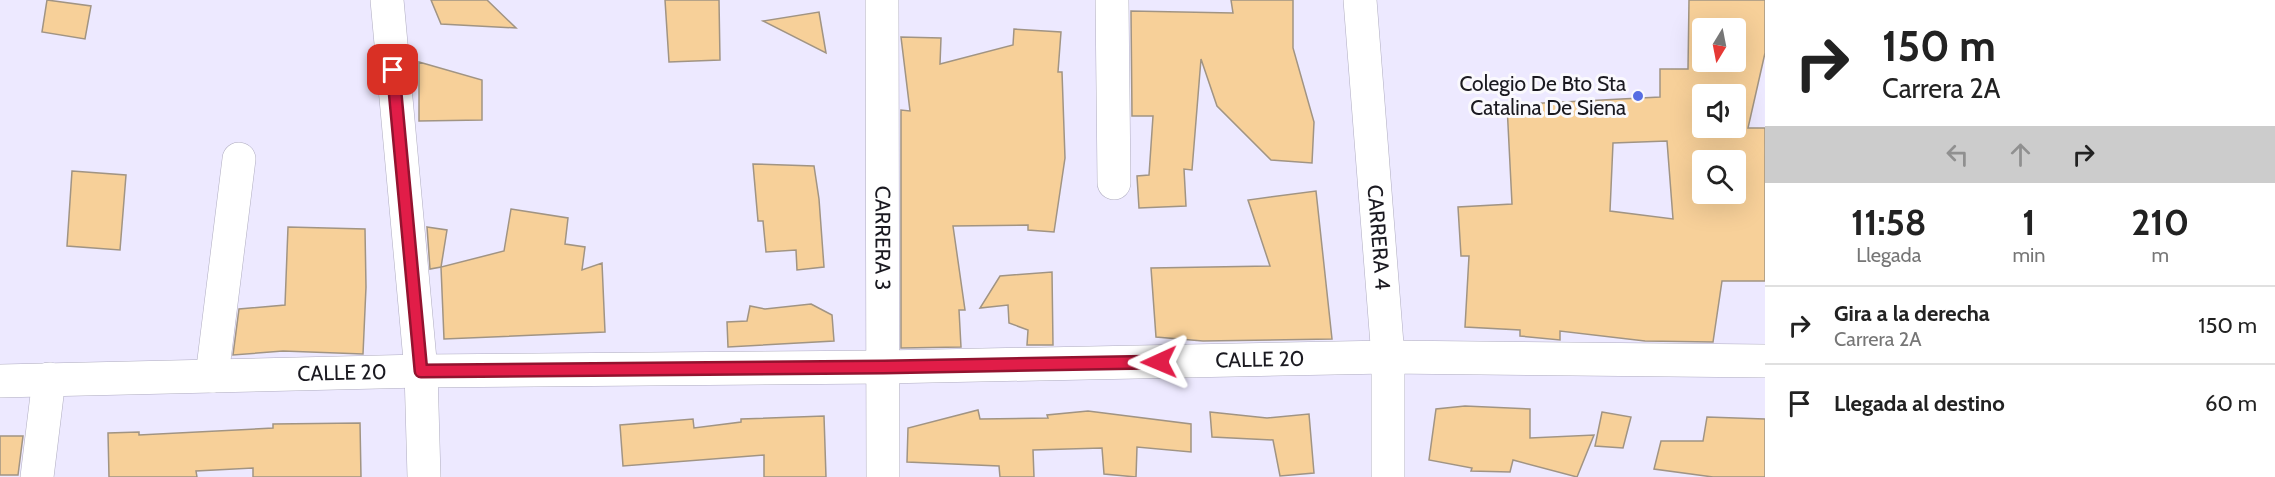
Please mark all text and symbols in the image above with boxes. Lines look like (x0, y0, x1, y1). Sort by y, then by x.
north arrow (1692, 18, 1746, 72)
map controls (1692, 18, 1746, 204)
text: 150 m (1882, 20, 1996, 72)
icon: right (1783, 24, 1861, 102)
pin (367, 44, 418, 95)
icon: arrive (376, 53, 409, 86)
place label: Colegio De Bto Sta Catalina De Siena (1459, 71, 1626, 120)
text: Carrera 2A (1882, 72, 2000, 105)
button: sound (1692, 84, 1746, 138)
marker: Colegio De Bto Sta Catalina De Siena (1631, 89, 1645, 103)
icon: left (1941, 138, 1974, 171)
icon: ahead (2004, 138, 2037, 171)
icon: right (2067, 138, 2100, 171)
button: search (1692, 150, 1746, 204)
street label: CARRERA 4 (1363, 184, 1396, 291)
street label: CARRERA 3 (870, 186, 896, 290)
text: 11:58 (1851, 200, 1927, 244)
text: 1 (2022, 200, 2036, 244)
text: 210 (2131, 200, 2189, 244)
text: Llegada (1856, 243, 1921, 267)
text: min (2012, 243, 2045, 267)
text: m (2151, 243, 2169, 267)
text: Gira a la derecha (1834, 300, 1990, 327)
icon: right (1783, 309, 1816, 342)
text: 150 m (2198, 312, 2257, 339)
text: Carrera 2A (1834, 327, 1922, 351)
position arrow (1127, 330, 1191, 394)
street label: CALLE 20 (1215, 346, 1305, 372)
street label: CALLE 20 (297, 359, 387, 386)
icon: arrive (1783, 387, 1816, 420)
text: Llegada al destino (1834, 390, 2005, 417)
text: 60 m (2205, 390, 2257, 417)

